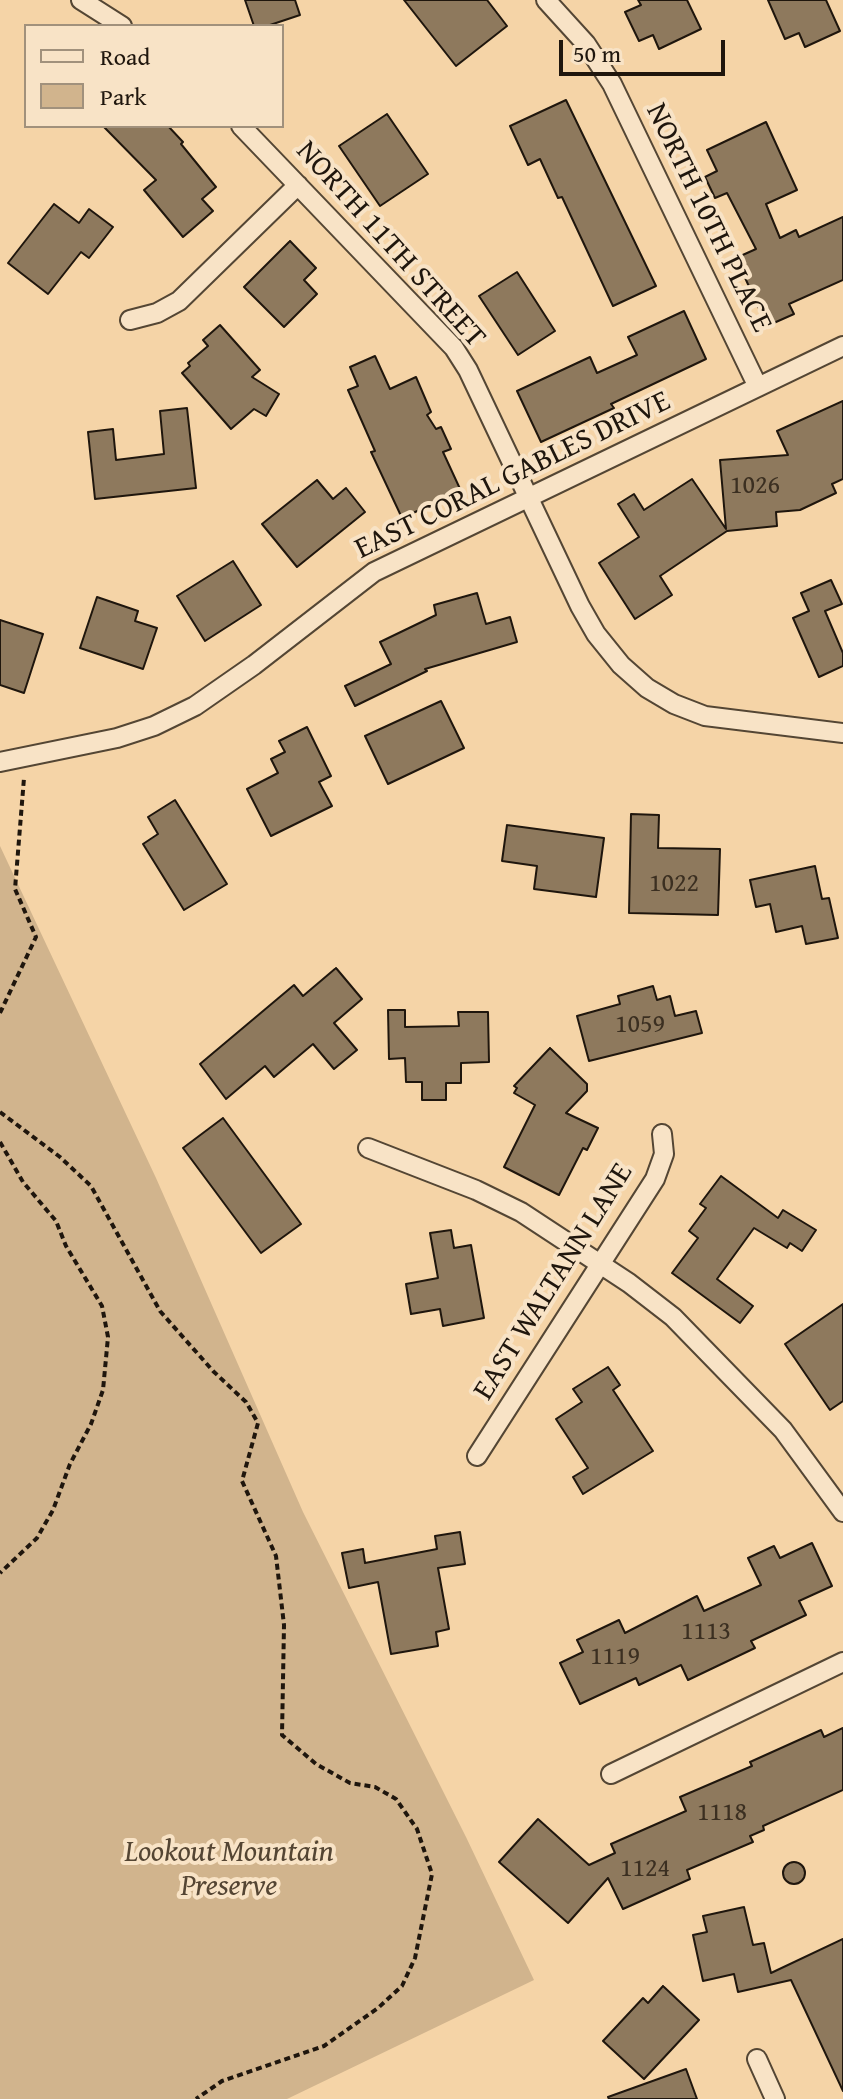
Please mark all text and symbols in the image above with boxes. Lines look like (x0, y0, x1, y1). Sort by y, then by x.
legend (24, 24, 284, 128)
scale bar (563, 24, 729, 74)
text: 50 m (573, 36, 621, 71)
text: Road (100, 39, 150, 74)
text: Park (100, 79, 146, 114)
street label: NORTH 10TH PLACE (637, 98, 779, 338)
street label: NORTH 11TH STREET (288, 134, 492, 356)
street label: EAST CORAL GABLES DRIVE (350, 384, 676, 568)
house number: 1026 (730, 470, 780, 502)
house number: 1022 (649, 868, 699, 900)
house number: 1059 (615, 1009, 665, 1041)
street label: EAST WALTANN LANE (467, 1157, 641, 1407)
house number: 1113 (681, 1616, 731, 1648)
house number: 1119 (590, 1641, 640, 1673)
house number: 1118 (697, 1797, 747, 1829)
park label: Lookout Mountain Preserve (124, 1835, 334, 1906)
house number: 1124 (620, 1853, 670, 1885)

